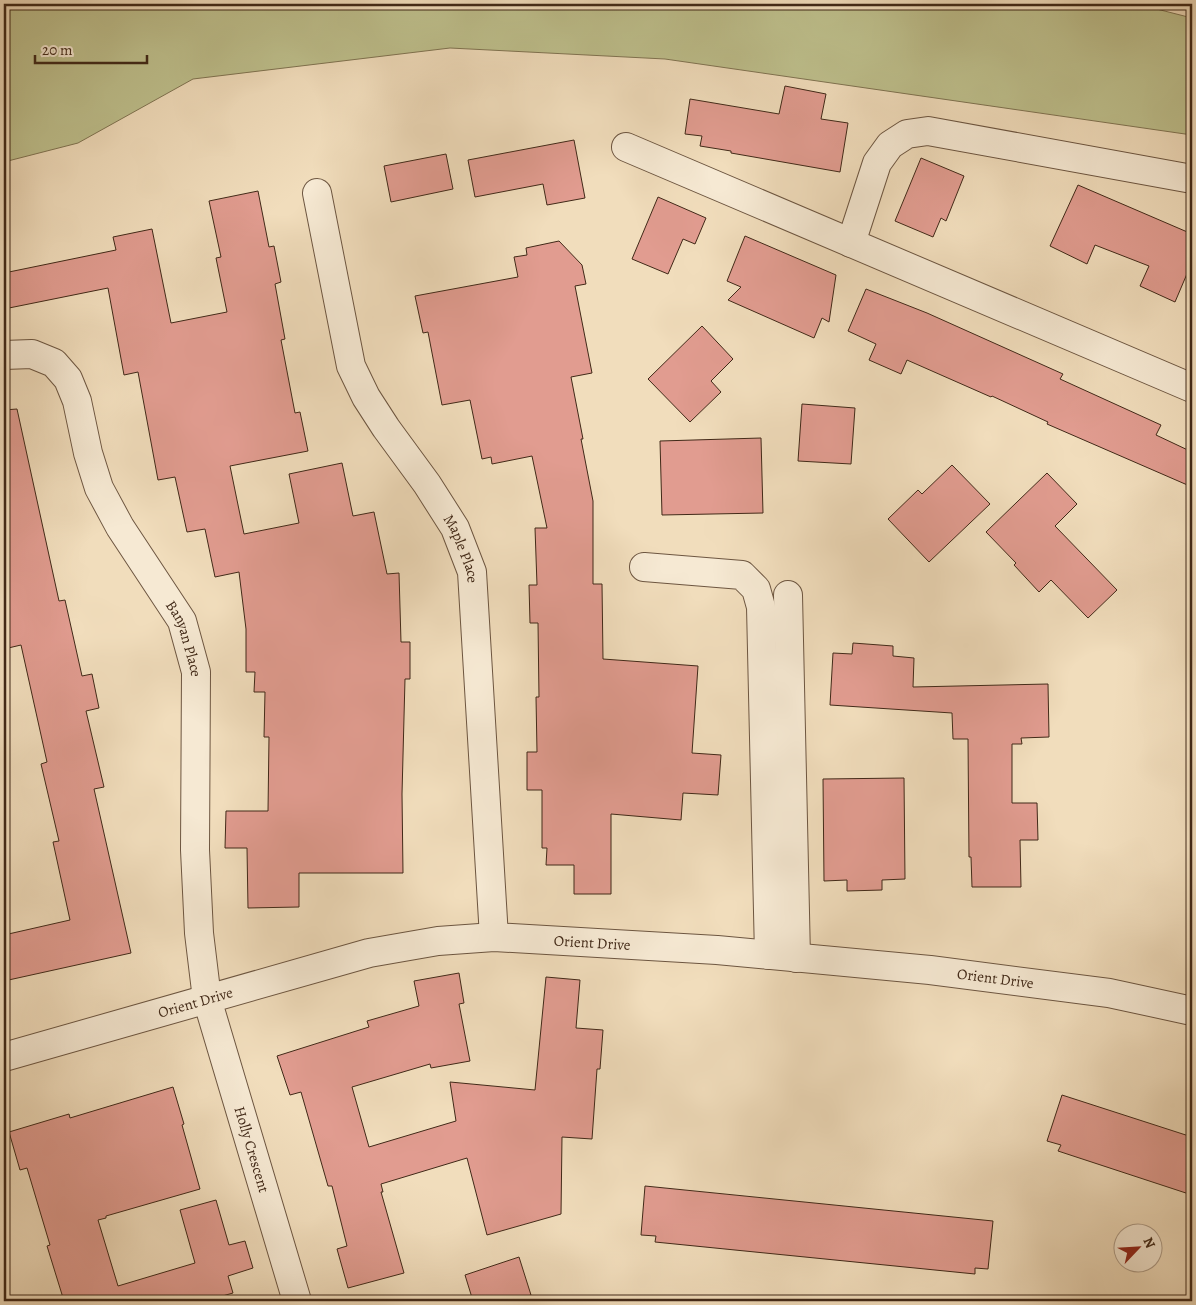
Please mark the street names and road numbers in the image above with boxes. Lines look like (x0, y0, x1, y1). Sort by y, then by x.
street label: Maple Place (439, 510, 483, 584)
street label: Banyan Place (161, 597, 206, 677)
street label: Orient Drive (553, 930, 631, 955)
street label: Orient Drive (956, 964, 1035, 993)
street label: Orient Drive (156, 982, 235, 1023)
street label: Holly Crescent (230, 1104, 274, 1195)

